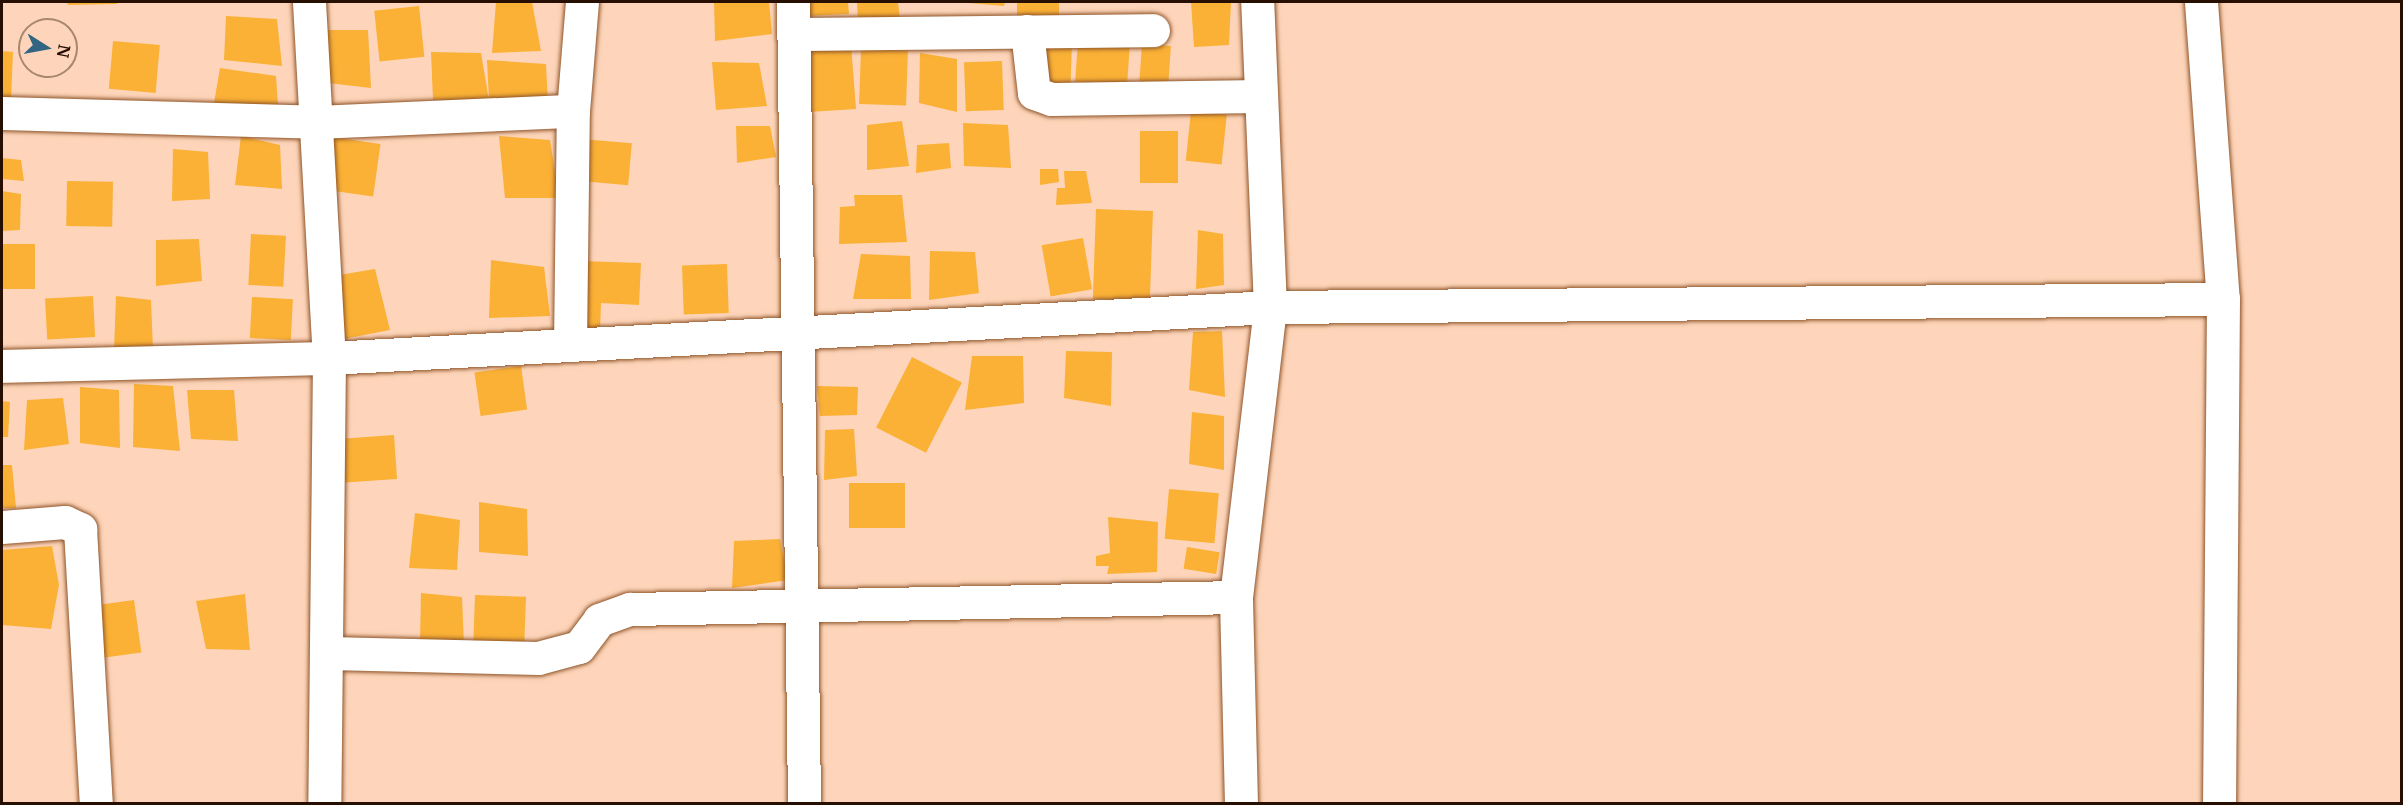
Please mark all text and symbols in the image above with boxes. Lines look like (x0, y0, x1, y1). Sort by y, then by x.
north arrow (18, 18, 78, 78)
text: N (53, 43, 75, 59)

